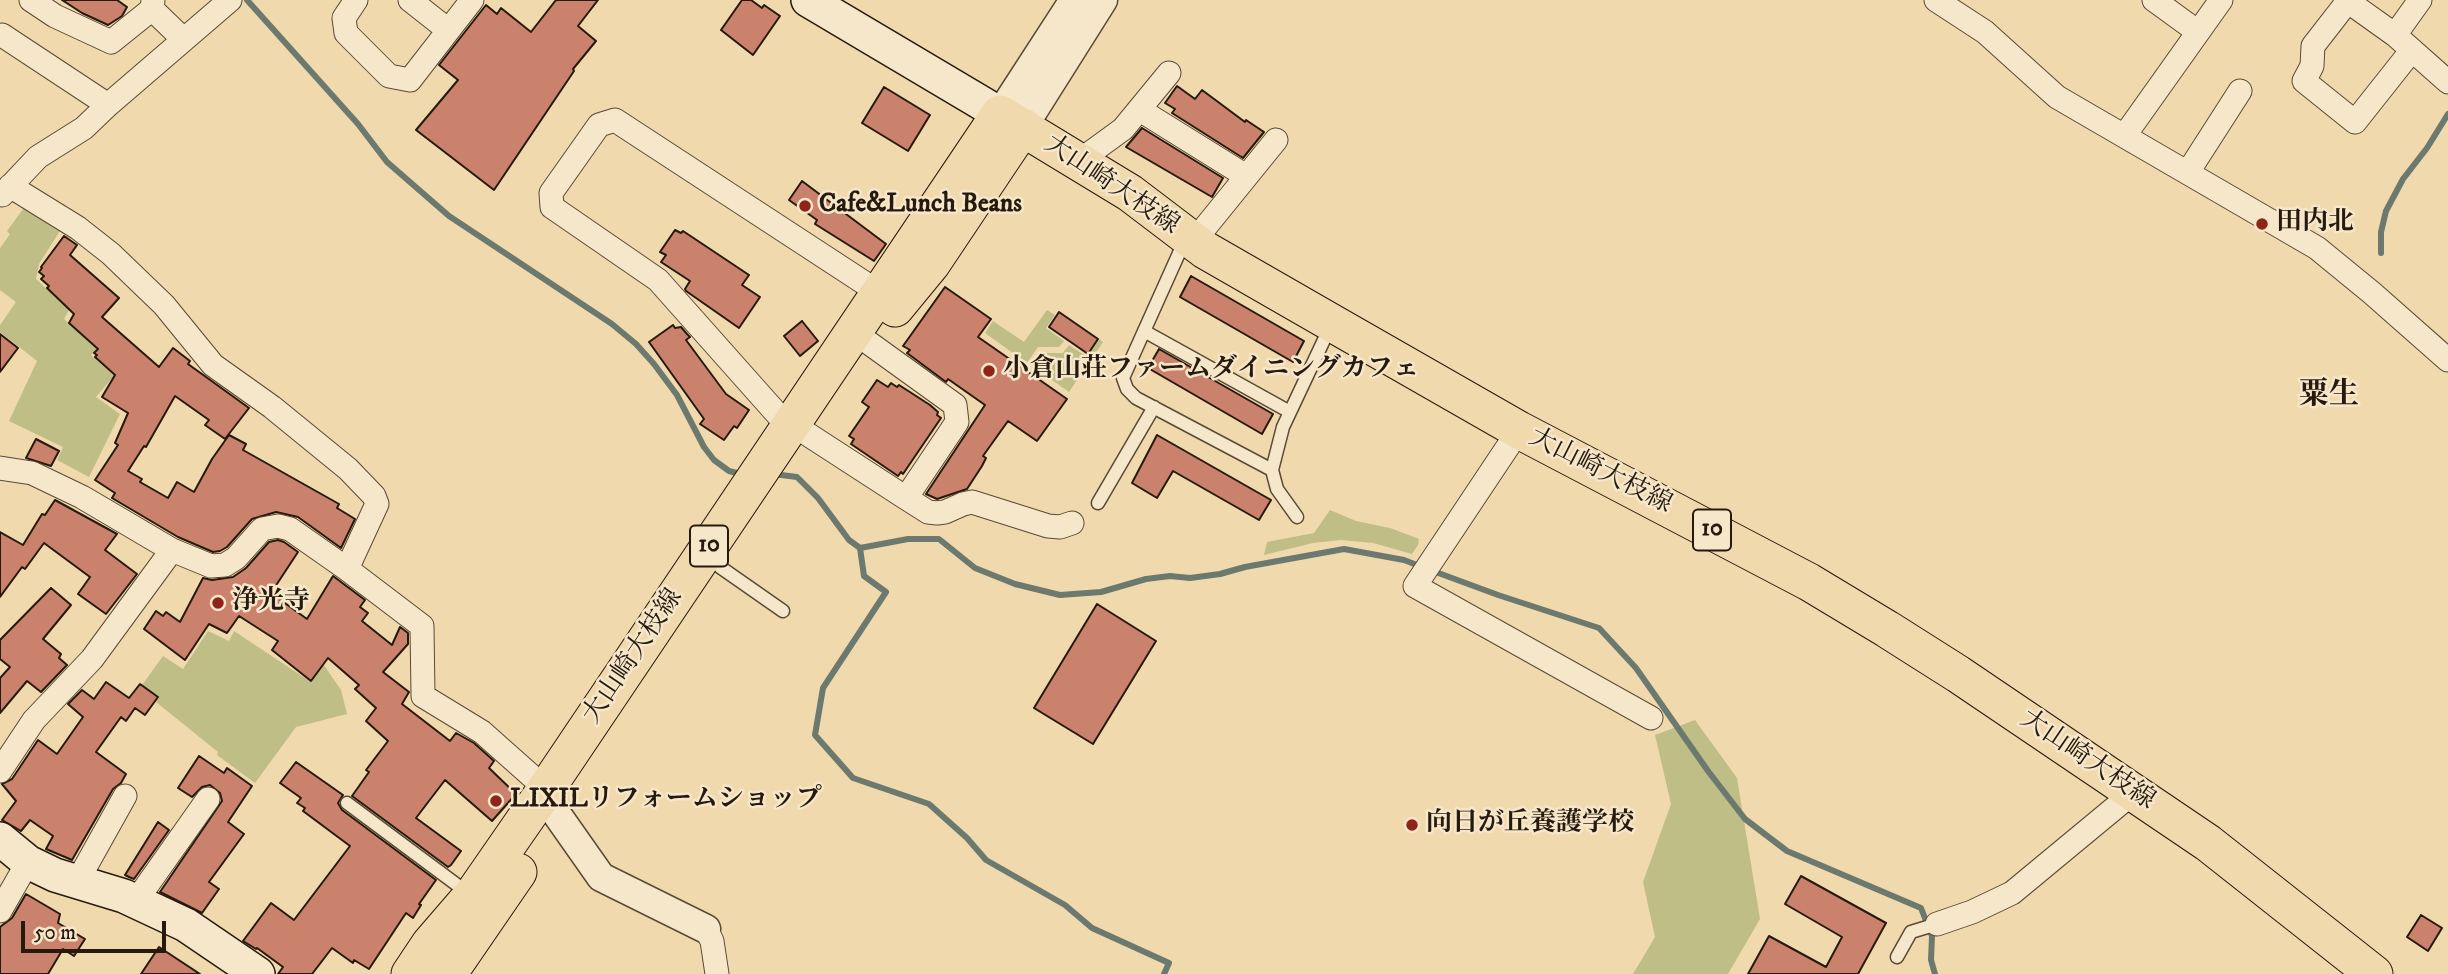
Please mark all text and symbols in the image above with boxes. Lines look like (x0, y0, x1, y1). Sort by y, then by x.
street label: 大山崎大枝線 (1038, 129, 1184, 243)
place label: Cafe&Lunch Beans (819, 190, 1022, 222)
marker: Cafe&Lunch Beans (797, 198, 813, 214)
place label: 田内北 (2276, 208, 2354, 240)
marker: 田内北 (2254, 216, 2270, 232)
place label: 小倉山荘ファームダイニングカフェ (1003, 355, 1419, 387)
marker: 小倉山荘ファームダイニングカフェ (981, 363, 997, 379)
district label: 粟生 (2299, 379, 2359, 415)
street label: 大山崎大枝線 (1523, 423, 1677, 521)
road number: 10 (1693, 509, 1731, 550)
road number: 10 (690, 526, 728, 566)
street label: 大山崎大枝線 (577, 584, 691, 730)
place label: 浄光寺 (232, 587, 310, 619)
marker: 浄光寺 (210, 595, 226, 611)
street label: 大山崎大枝線 (2014, 704, 2160, 818)
place label: LIXILリフォームショップ (510, 785, 822, 817)
marker: LIXILリフォームショップ (488, 793, 504, 809)
place label: 向日が丘養護学校 (1426, 809, 1634, 841)
marker: 向日が丘養護学校 (1404, 817, 1420, 833)
scale bar (24, 908, 170, 952)
text: 50 m (34, 920, 76, 946)

